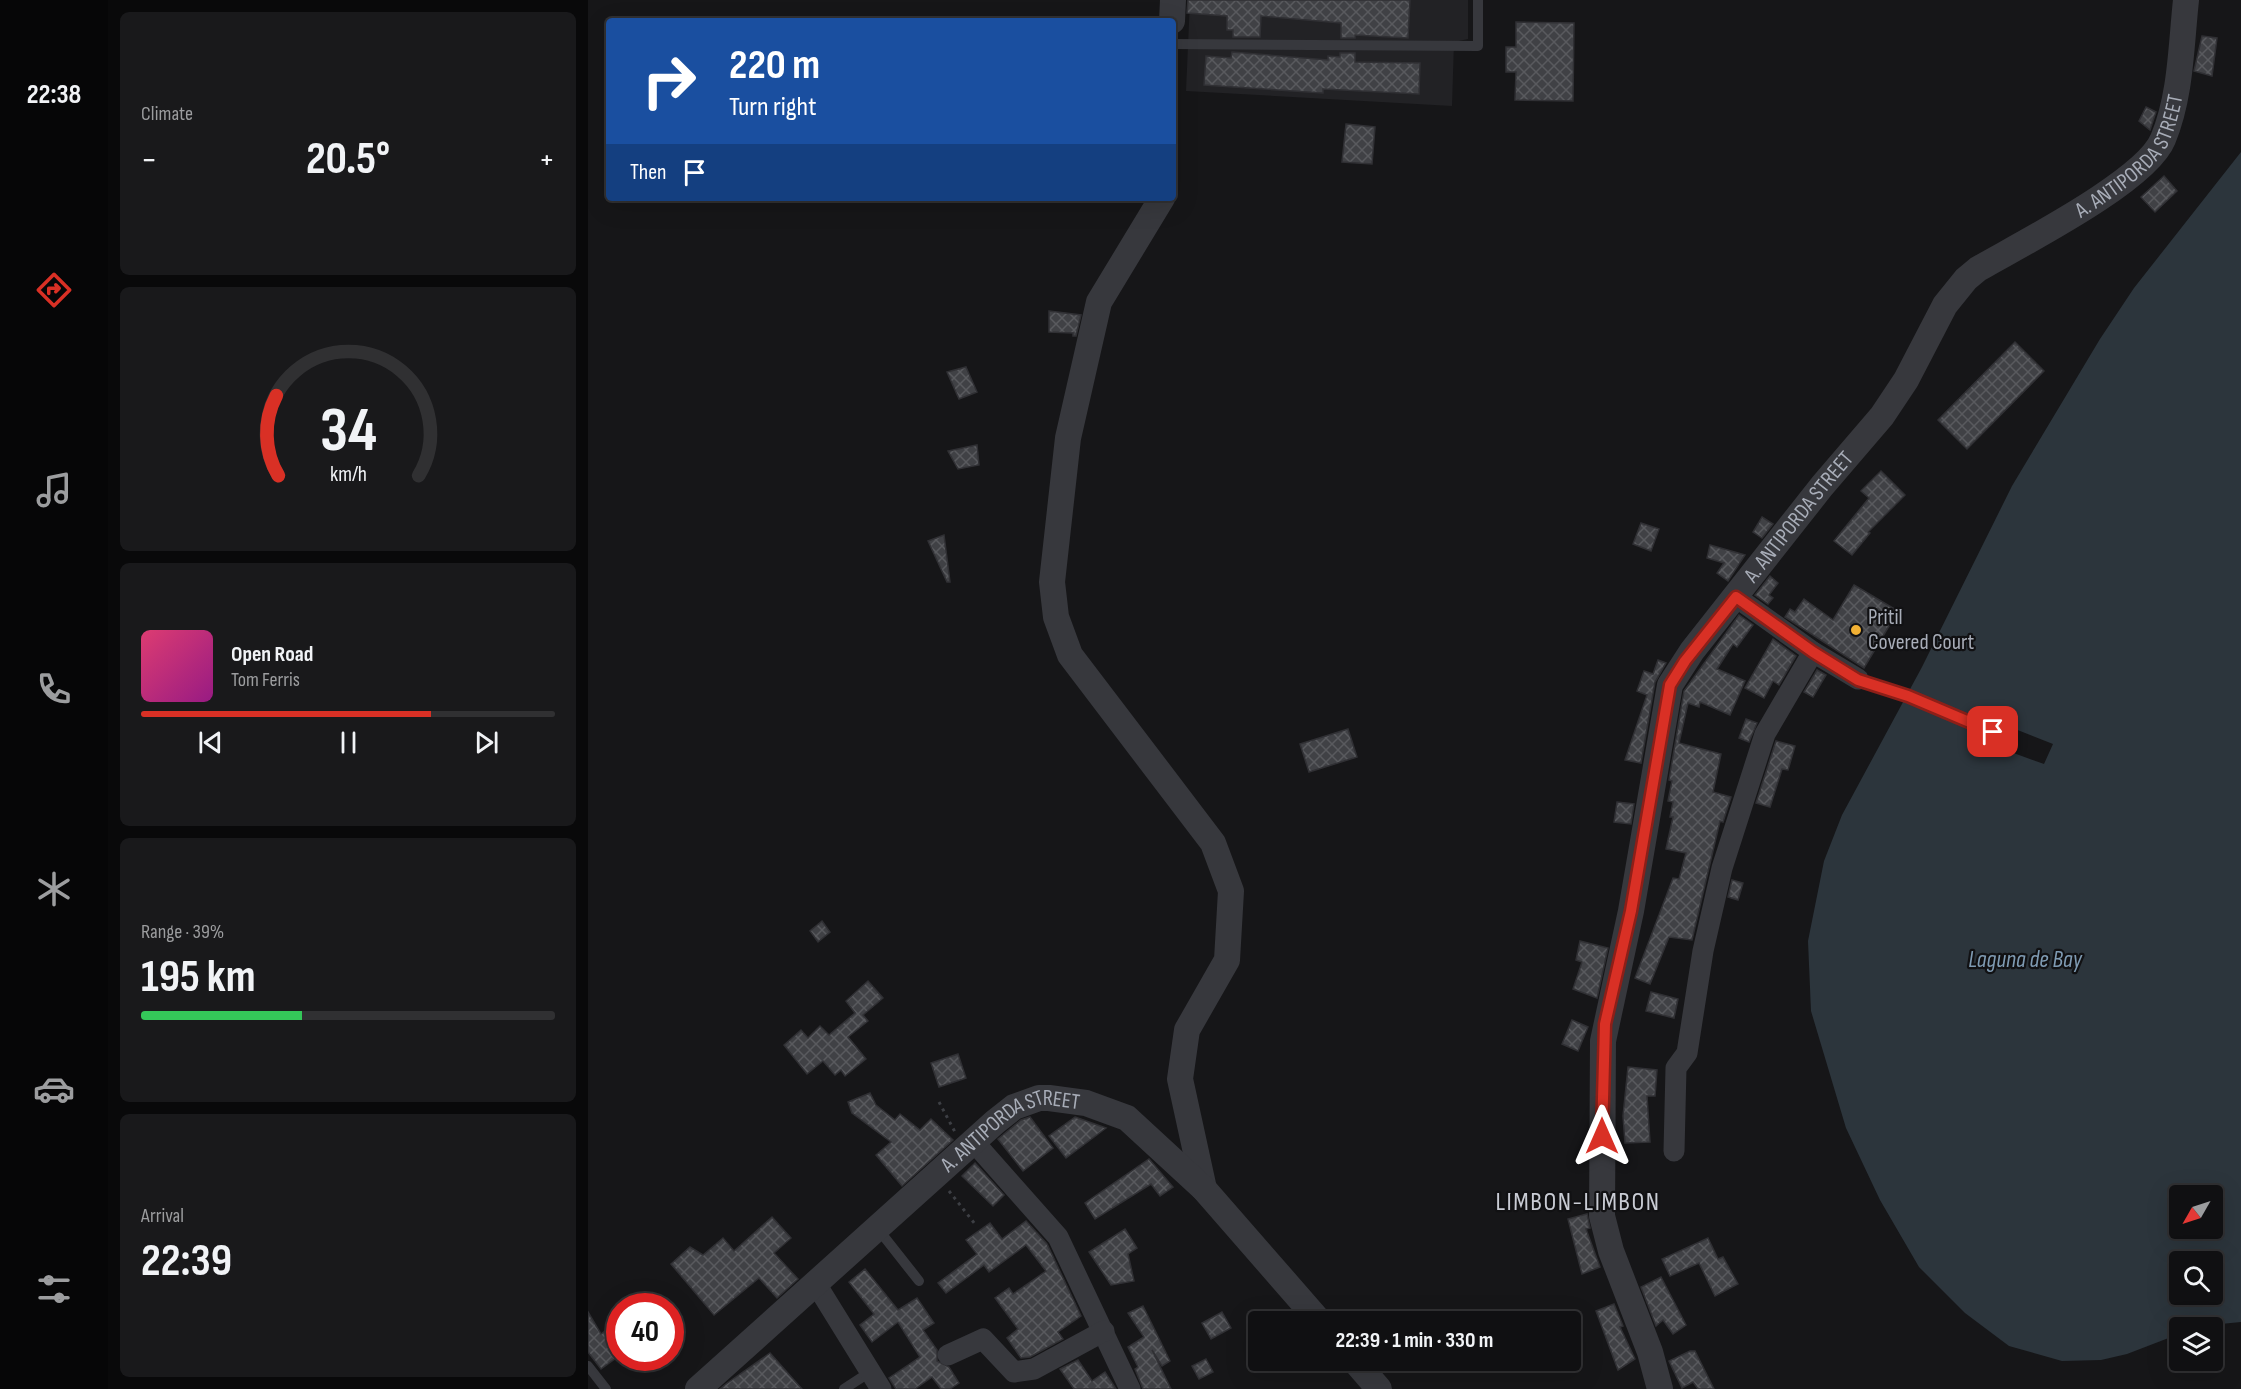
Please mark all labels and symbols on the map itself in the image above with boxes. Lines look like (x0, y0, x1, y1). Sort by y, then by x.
street label: A. ANTIPORDA STREET (2069, 92, 2189, 224)
street label: A. ANTIPORDA STREET (1737, 446, 1859, 589)
place label: Pritil Covered Court (1868, 604, 1974, 656)
marker: Pritil Covered Court (1849, 623, 1863, 637)
pin (1967, 706, 2018, 757)
water label: Laguna de Bay (1968, 945, 2083, 974)
street label: A. ANTIPORDA STREET (934, 1084, 1082, 1179)
position arrow (1570, 1104, 1634, 1168)
north arrow (2169, 1185, 2223, 1239)
district label: LIMBON-LIMBON (1495, 1187, 1661, 1218)
speed limit sign: 40 (606, 1293, 684, 1371)

